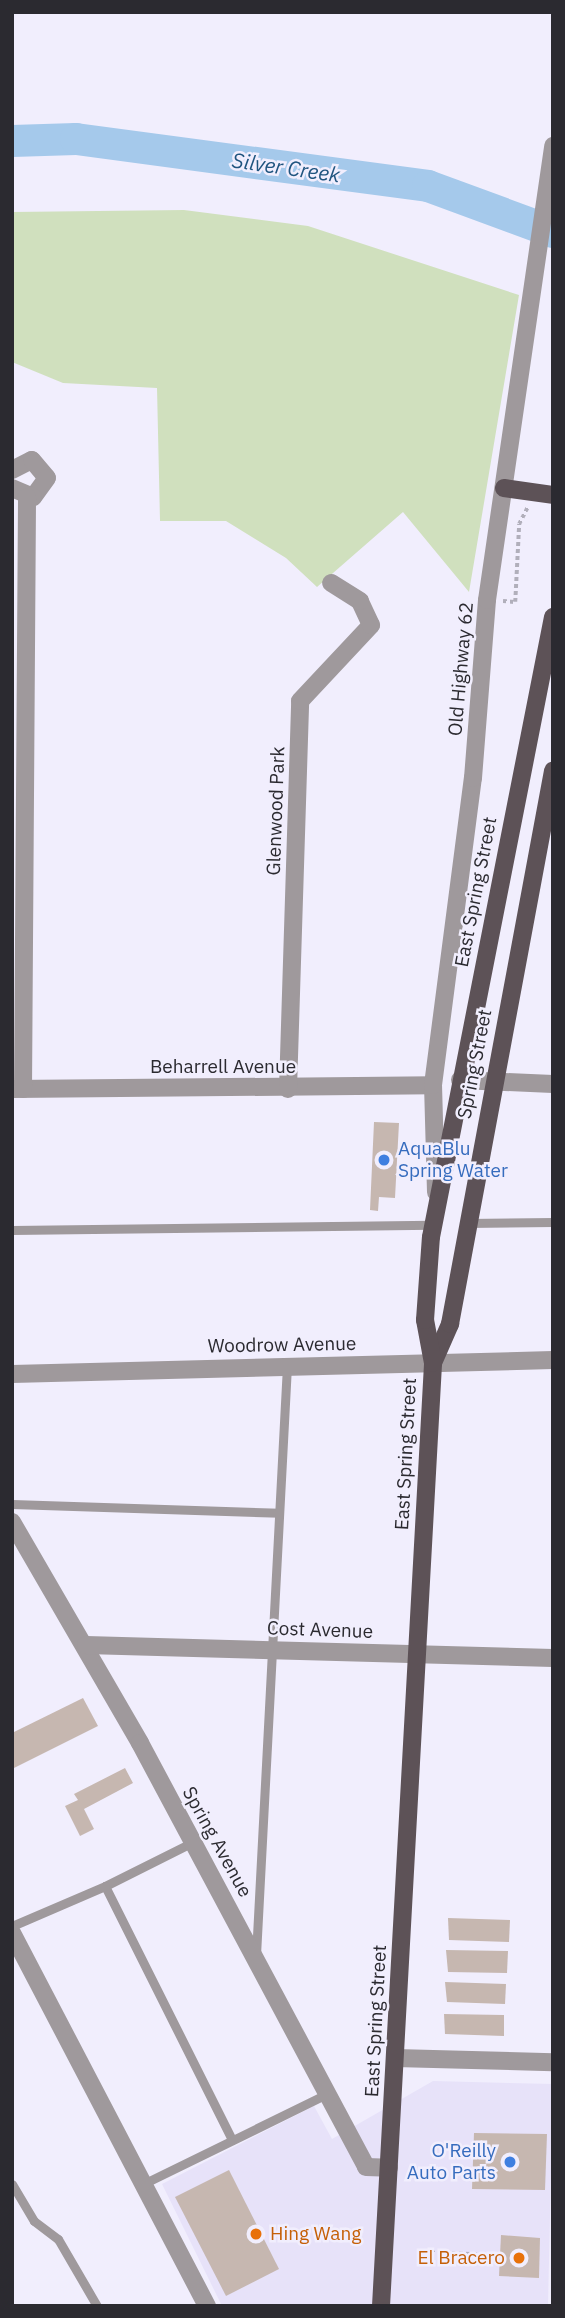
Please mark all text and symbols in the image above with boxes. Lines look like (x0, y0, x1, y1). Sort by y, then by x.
water label: Silver Creek (230, 147, 342, 187)
street label: Old Highway 62 (444, 601, 478, 737)
street label: Glenwood Park (262, 746, 290, 876)
street label: East Spring Street (450, 815, 502, 969)
street label: Spring Street (453, 1007, 497, 1121)
street label: Beharrell Avenue (150, 1056, 296, 1078)
place label: AquaBlu Spring Water (398, 1138, 508, 1182)
marker: AquaBlu Spring Water (376, 1152, 392, 1168)
street label: Woodrow Avenue (207, 1332, 357, 1358)
street label: East Spring Street (391, 1377, 421, 1531)
street label: Cost Avenue (267, 1617, 373, 1643)
street label: Spring Avenue (177, 1783, 257, 1901)
street label: East Spring Street (361, 1944, 391, 2098)
place label: O'Reilly Auto Parts (407, 2140, 496, 2184)
marker: O'Reilly Auto Parts (502, 2154, 518, 2170)
place label: Hing Wang (270, 2223, 361, 2245)
marker: Hing Wang (248, 2226, 264, 2242)
place label: El Bracero (417, 2247, 505, 2269)
marker: El Bracero (511, 2250, 527, 2266)

